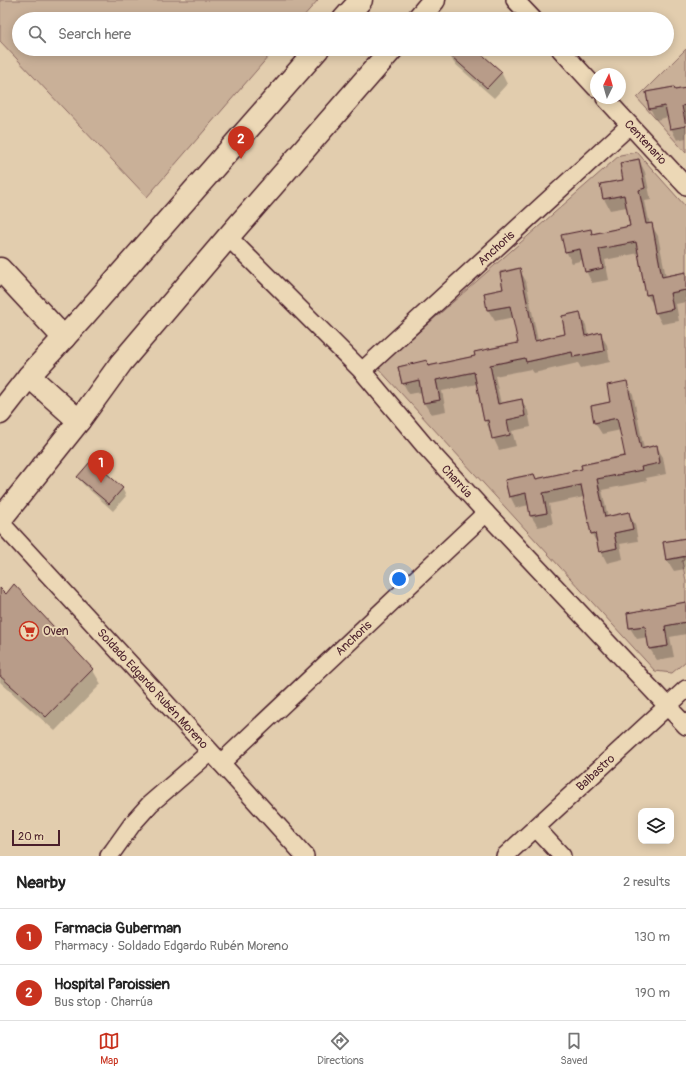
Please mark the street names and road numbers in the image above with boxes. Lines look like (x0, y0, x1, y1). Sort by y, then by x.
street label: Centenario (621, 117, 670, 168)
street label: Anchoris (475, 227, 518, 269)
street label: Charrúa (438, 462, 476, 501)
street label: Anchoris (332, 617, 376, 659)
street label: Soldado Edgardo Rubén Moreno (93, 626, 212, 753)
street label: Balbastro (573, 751, 619, 795)

